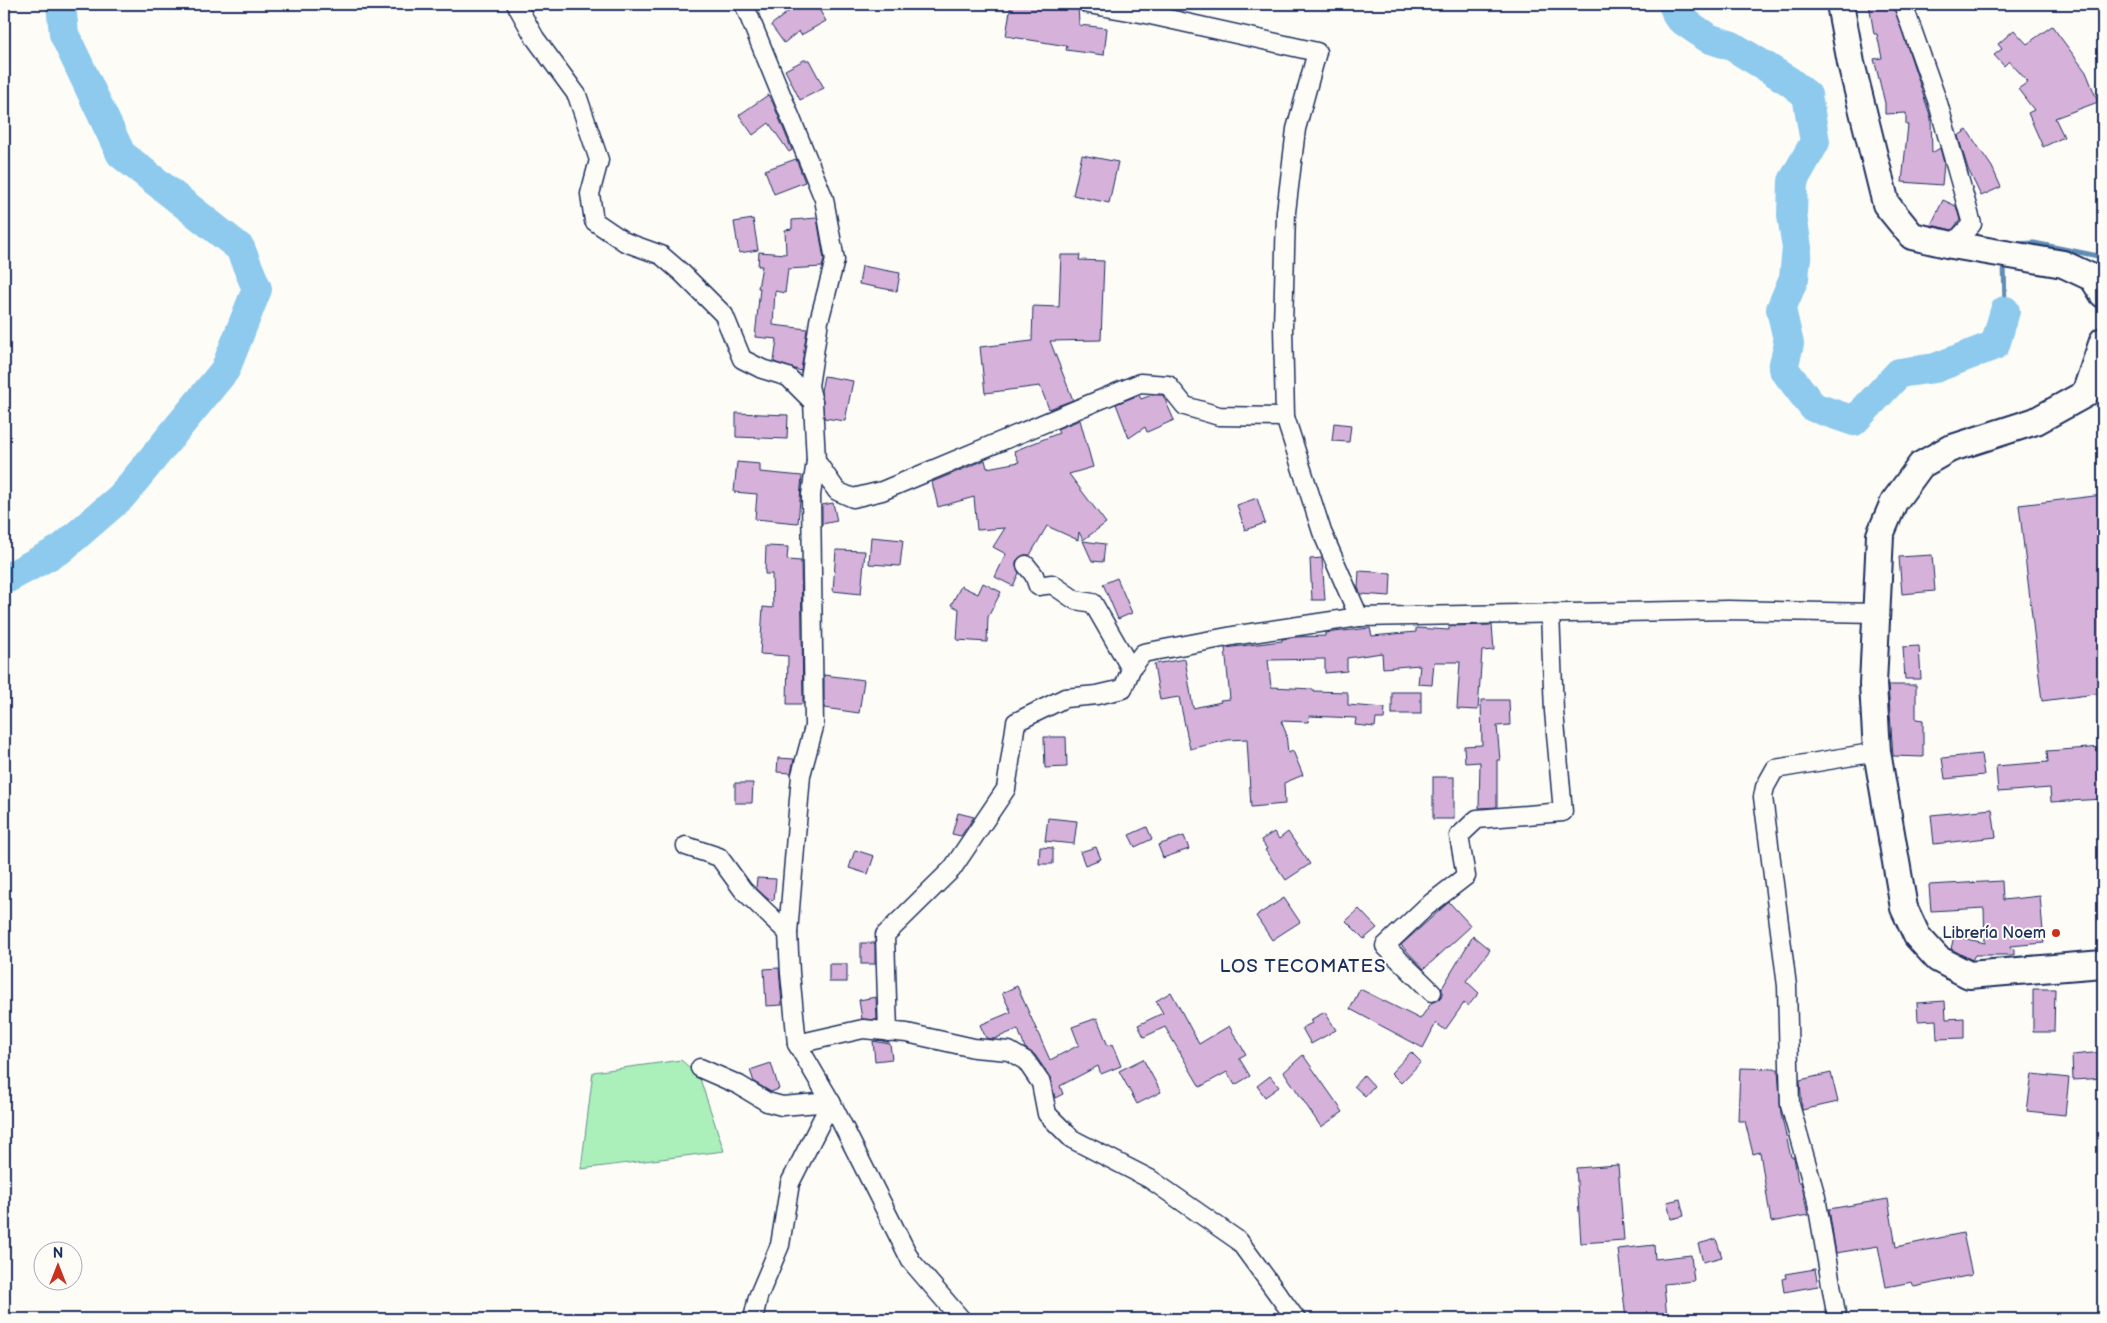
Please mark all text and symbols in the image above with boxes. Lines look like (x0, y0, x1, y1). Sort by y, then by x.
place label: Librería Noem (1942, 924, 2046, 943)
marker: Librería Noem (2050, 927, 2062, 939)
district label: LOS TECOMATES (1219, 955, 1387, 978)
north arrow (32, 1240, 82, 1290)
text: N (53, 1245, 63, 1262)

